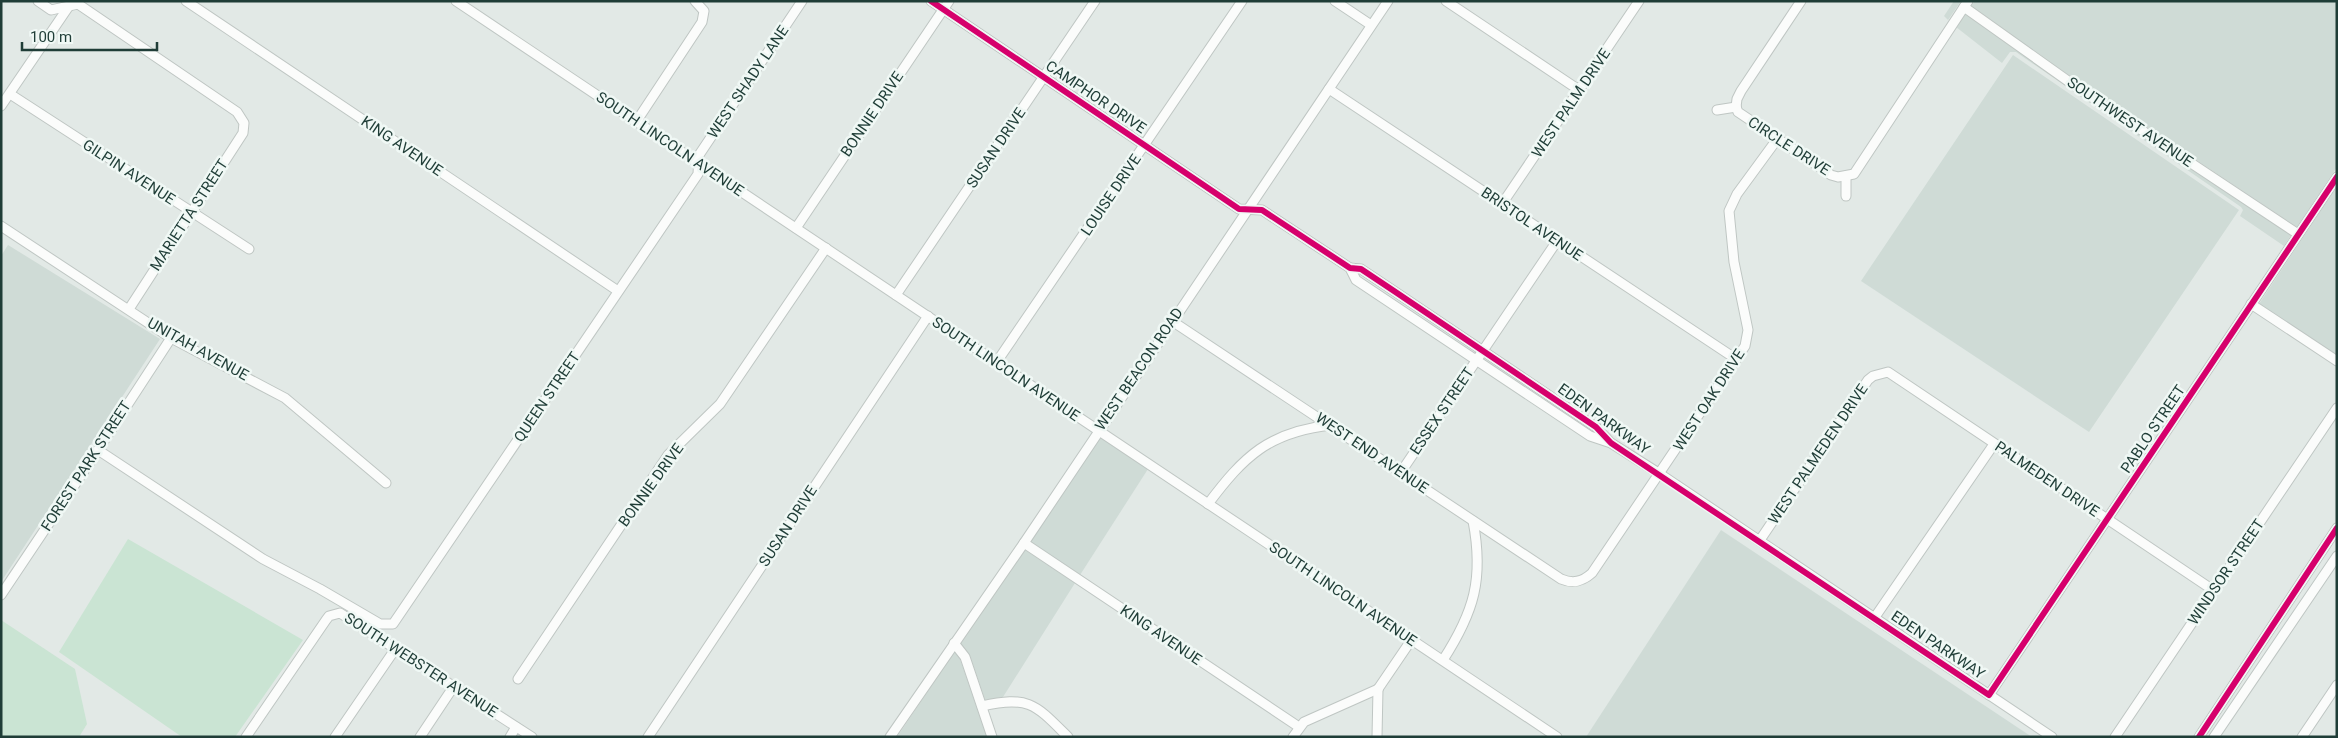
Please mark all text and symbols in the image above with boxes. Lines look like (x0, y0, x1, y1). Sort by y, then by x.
scale bar (22, 20, 158, 52)
street label: WEST SHADY LANE (704, 22, 793, 142)
text: 100 m (30, 28, 72, 46)
street label: WEST PALM DRIVE (1528, 45, 1614, 161)
street label: CAMPHOR DRIVE (1042, 57, 1150, 138)
street label: BONNIE DRIVE (837, 68, 907, 160)
street label: SOUTHWEST AVENUE (2064, 73, 2197, 171)
street label: SOUTH LINCOLN AVENUE (593, 88, 748, 200)
street label: SUSAN DRIVE (963, 104, 1030, 192)
street label: KING AVENUE (358, 112, 447, 180)
street label: CIRCLE DRIVE (1745, 113, 1834, 180)
street label: GILPIN AVENUE (79, 135, 179, 209)
street label: LOUISE DRIVE (1077, 151, 1145, 239)
street label: MARIETTA STREET (146, 156, 232, 274)
street label: BRISTOL AVENUE (1478, 183, 1587, 265)
street label: WEST BEACON ROAD (1091, 304, 1187, 434)
street label: SOUTH LINCOLN AVENUE (929, 313, 1084, 425)
street label: UNITAH AVENUE (144, 314, 252, 385)
street label: WEST OAK DRIVE (1669, 345, 1749, 454)
street label: QUEEN STREET (510, 348, 584, 445)
street label: ESSEX STREET (1406, 364, 1478, 458)
street label: EDEN PARKWAY (1554, 380, 1654, 458)
street label: WEST PALMEDEN DRIVE (1764, 380, 1872, 527)
street label: PABLO STREET (2117, 381, 2189, 477)
street label: FOREST PARK STREET (37, 398, 135, 534)
street label: WEST END AVENUE (1312, 409, 1432, 498)
street label: PALMEDEN DRIVE (1991, 437, 2103, 521)
street label: BONNIE DRIVE (615, 439, 688, 530)
street label: SUSAN DRIVE (755, 482, 821, 570)
street label: WINDSOR STREET (2184, 516, 2268, 628)
street label: SOUTH LINCOLN AVENUE (1266, 538, 1421, 650)
street label: KING AVENUE (1117, 601, 1206, 669)
street label: EDEN PARKWAY (1888, 607, 1988, 683)
street label: SOUTH WEBSTER AVENUE (341, 609, 501, 722)

